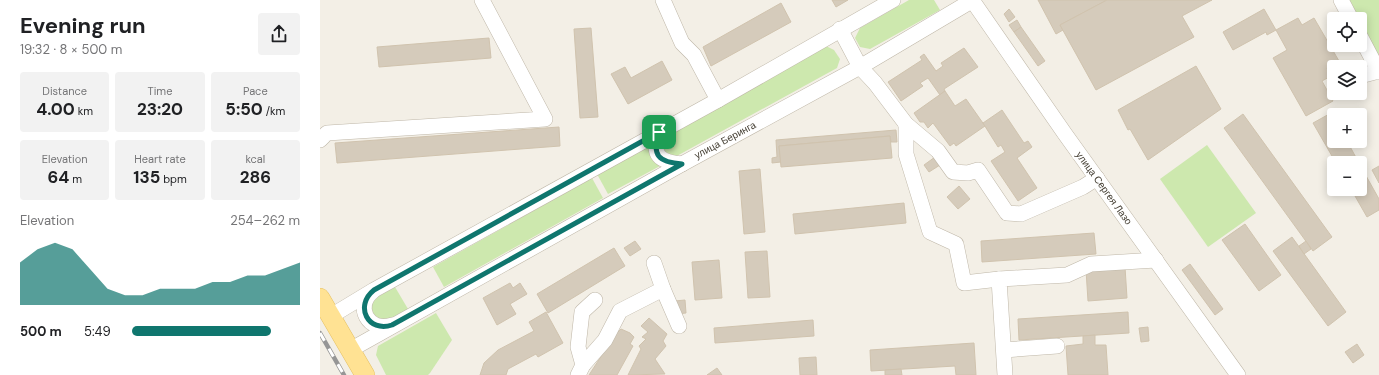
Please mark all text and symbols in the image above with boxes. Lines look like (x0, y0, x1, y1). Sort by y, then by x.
text: Evening run (20, 11, 146, 40)
map controls (1327, 12, 1367, 196)
button: locate (1327, 12, 1367, 52)
button: share (258, 13, 300, 55)
text: 19:32 · 8 × 500 m (20, 41, 122, 58)
button: layers (1327, 60, 1367, 100)
text: Distance (42, 84, 87, 98)
text: Time (148, 84, 172, 98)
text: Pace (243, 84, 268, 98)
text: 4.00 (36, 98, 75, 120)
text: 23:20 (137, 98, 183, 120)
text: 5:50 (225, 98, 263, 120)
text: km (75, 104, 93, 118)
text: /km (263, 104, 285, 118)
button: + (1327, 108, 1367, 148)
pin (642, 115, 676, 149)
street label: улица Беринга (692, 118, 758, 162)
icon: arrive (648, 121, 670, 143)
street label: улица Сергея Лазо (1073, 149, 1135, 228)
text: Elevation (42, 152, 88, 166)
text: Heart rate (134, 152, 186, 166)
text: kcal (245, 152, 265, 166)
button: − (1327, 156, 1367, 196)
text: 64 (47, 166, 69, 188)
text: 135 (133, 166, 160, 188)
text: 286 (240, 166, 271, 188)
text: m (69, 172, 82, 186)
text: bpm (160, 172, 187, 186)
text: Elevation (20, 212, 74, 229)
text: 254–262 m (230, 212, 300, 229)
text: 500 m (20, 323, 62, 340)
text: 5:49 (84, 323, 111, 340)

